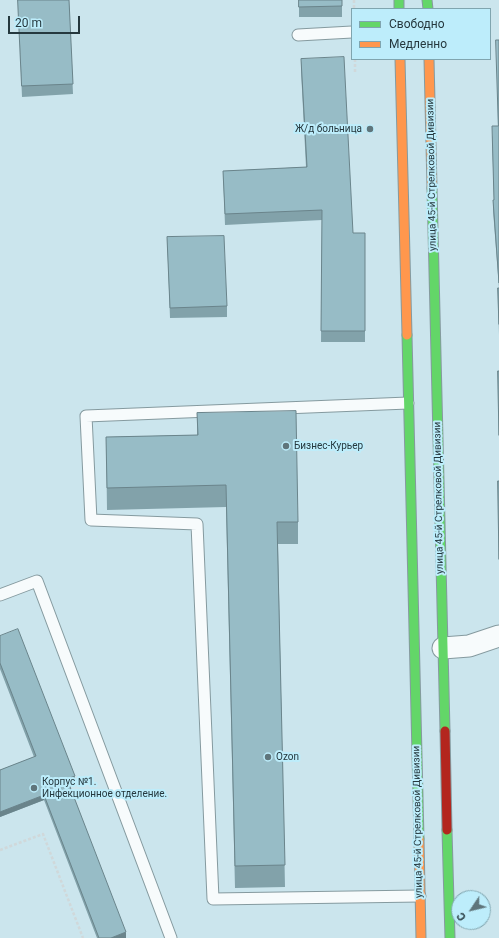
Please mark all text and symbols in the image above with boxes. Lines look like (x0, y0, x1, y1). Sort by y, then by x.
scale bar (10, 8, 82, 34)
legend (351, 8, 491, 60)
text: 20 m (15, 16, 42, 30)
text: Свободно (389, 17, 445, 31)
text: Медленно (389, 37, 447, 51)
street label: улица 45-й Стрелковой Дивизии (425, 99, 439, 251)
place label: Ж/д больница (295, 123, 362, 135)
marker: Ж/д больница (365, 124, 375, 134)
street label: улица 45-й Стрелковой Дивизии (432, 422, 446, 574)
place label: Бизнес-Курьер (294, 440, 363, 452)
marker: Бизнес-Курьер (281, 441, 291, 451)
street label: улица 45-й Стрелковой Дивизии (411, 746, 425, 898)
place label: Ozon (276, 751, 299, 763)
marker: Ozon (263, 752, 273, 762)
place label: Корпус №1. Инфекционное отделение. (42, 776, 167, 800)
marker: Корпус №1. Инфекционное отделение. (29, 783, 39, 793)
north arrow (451, 890, 491, 930)
text: С (454, 910, 469, 923)

